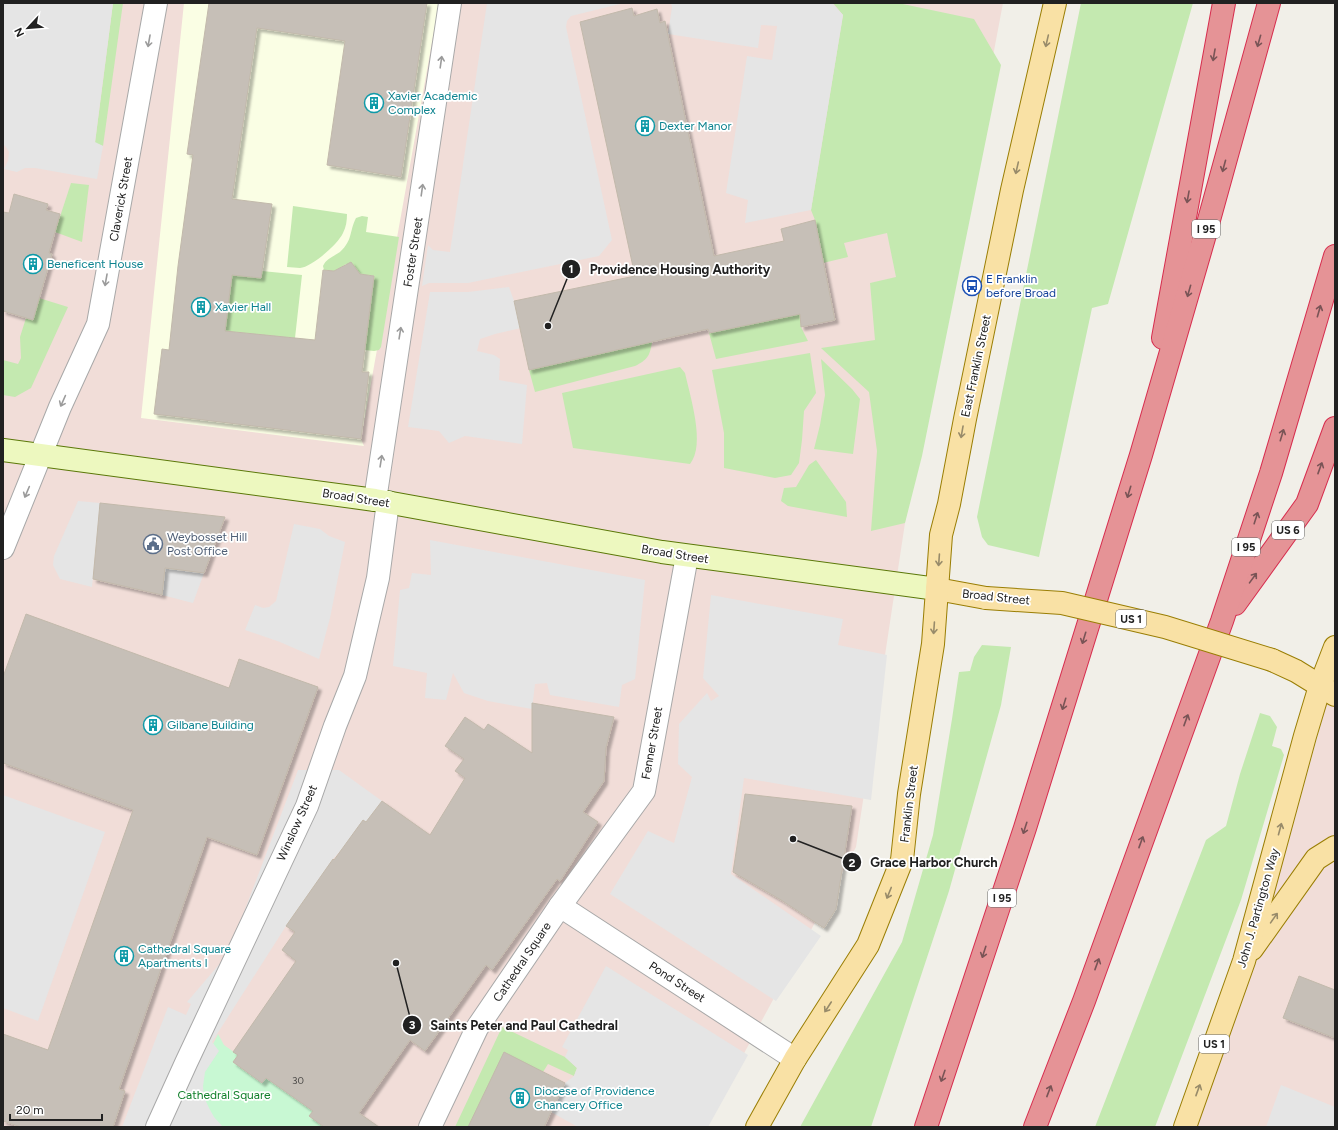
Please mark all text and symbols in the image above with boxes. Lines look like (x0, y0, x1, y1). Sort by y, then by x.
north arrow (8, 8, 48, 48)
text: N (12, 25, 27, 39)
one-way arrow (1042, 34, 1050, 47)
one-way arrow (1255, 34, 1262, 47)
one-way arrow (145, 35, 153, 48)
one-way arrow (1210, 48, 1218, 61)
one-way arrow (437, 56, 445, 69)
place label: Xavier Academic Complex (388, 89, 478, 117)
building icon: Xavier Academic Complex (363, 92, 385, 114)
building icon: Dexter Manor (634, 115, 656, 137)
place label: Dexter Manor (659, 119, 732, 133)
street label: Claverick Street (107, 155, 135, 242)
one-way arrow (1220, 159, 1227, 172)
one-way arrow (1013, 161, 1021, 174)
one-way arrow (418, 184, 426, 197)
one-way arrow (1184, 190, 1192, 203)
street label: Foster Street (401, 216, 426, 288)
road number: I 95 (1192, 220, 1220, 238)
building icon: Beneficent House (22, 253, 44, 275)
place label: Beneficent House (47, 257, 144, 271)
callout: Providence Housing Authority (561, 257, 778, 282)
text: 1 (568, 262, 574, 276)
text: Providence Housing Authority (590, 262, 771, 277)
place label: E Franklin before Broad (986, 272, 1056, 300)
one-way arrow (102, 273, 110, 286)
bus stop icon: E Franklin before Broad (961, 275, 983, 297)
one-way arrow (1185, 284, 1192, 297)
building icon: Xavier Hall (190, 296, 212, 318)
place label: Xavier Hall (215, 300, 271, 314)
one-way arrow (1316, 304, 1323, 317)
street label: East Franklin Street (958, 313, 994, 418)
one-way arrow (396, 327, 404, 340)
one-way arrow (59, 395, 66, 407)
one-way arrow (958, 425, 966, 438)
one-way arrow (1279, 429, 1286, 442)
one-way arrow (377, 455, 385, 468)
one-way arrow (1317, 462, 1325, 474)
one-way arrow (22, 485, 30, 497)
one-way arrow (1125, 485, 1132, 498)
street label: Broad Street (321, 486, 391, 510)
one-way arrow (1253, 511, 1260, 524)
road number: US 6 (1272, 521, 1304, 539)
place label: Weybosset Hill Post Office (167, 530, 247, 558)
public building icon: Weybosset Hill Post Office (142, 533, 164, 555)
road number: I 95 (1232, 538, 1260, 556)
street label: Broad Street (640, 542, 710, 566)
one-way arrow (936, 553, 943, 566)
one-way arrow (1249, 573, 1257, 584)
street label: Broad Street (961, 586, 1031, 608)
road number: US 1 (1116, 610, 1146, 628)
one-way arrow (931, 621, 938, 634)
one-way arrow (1080, 631, 1087, 644)
one-way arrow (1059, 698, 1067, 710)
street label: Fenner Street (639, 705, 665, 780)
building icon: Gilbane Building (142, 714, 164, 736)
one-way arrow (1183, 714, 1190, 727)
place label: Gilbane Building (167, 718, 254, 732)
street label: Franklin Street (897, 764, 921, 843)
street label: Winslow Street (274, 782, 320, 863)
one-way arrow (1020, 822, 1028, 834)
one-way arrow (1276, 822, 1284, 835)
one-way arrow (1138, 837, 1146, 849)
street label: John J. Partington Way (1234, 846, 1282, 969)
callout: Grace Harbor Church (842, 850, 1006, 875)
text: Grace Harbor Church (870, 855, 998, 870)
text: 2 (849, 856, 856, 870)
one-way arrow (884, 887, 892, 899)
road number: I 95 (988, 889, 1016, 907)
one-way arrow (1270, 912, 1278, 923)
street label: Cathedral Square (490, 919, 554, 1005)
place label: Cathedral Square Apartments I (138, 942, 232, 970)
building icon: Cathedral Square Apartments I (113, 945, 135, 967)
one-way arrow (980, 946, 988, 958)
one-way arrow (1094, 958, 1101, 971)
street label: Pond Street (646, 959, 708, 1006)
one-way arrow (823, 1002, 832, 1013)
callout: Saints Peter and Paul Cathedral (402, 1013, 626, 1038)
text: 3 (409, 1018, 416, 1032)
text: Saints Peter and Paul Cathedral (430, 1018, 618, 1033)
road number: US 1 (1199, 1035, 1229, 1053)
one-way arrow (939, 1069, 947, 1081)
house number: 30 (292, 1074, 304, 1087)
place label: Diocese of Providence Chancery Office (534, 1084, 655, 1112)
one-way arrow (1045, 1085, 1053, 1097)
one-way arrow (1194, 1085, 1202, 1097)
building icon: Diocese of Providence Chancery Office (509, 1087, 531, 1109)
park label: Cathedral Square (177, 1088, 271, 1102)
scale bar (10, 1096, 102, 1122)
text: 20 m (16, 1103, 44, 1117)

